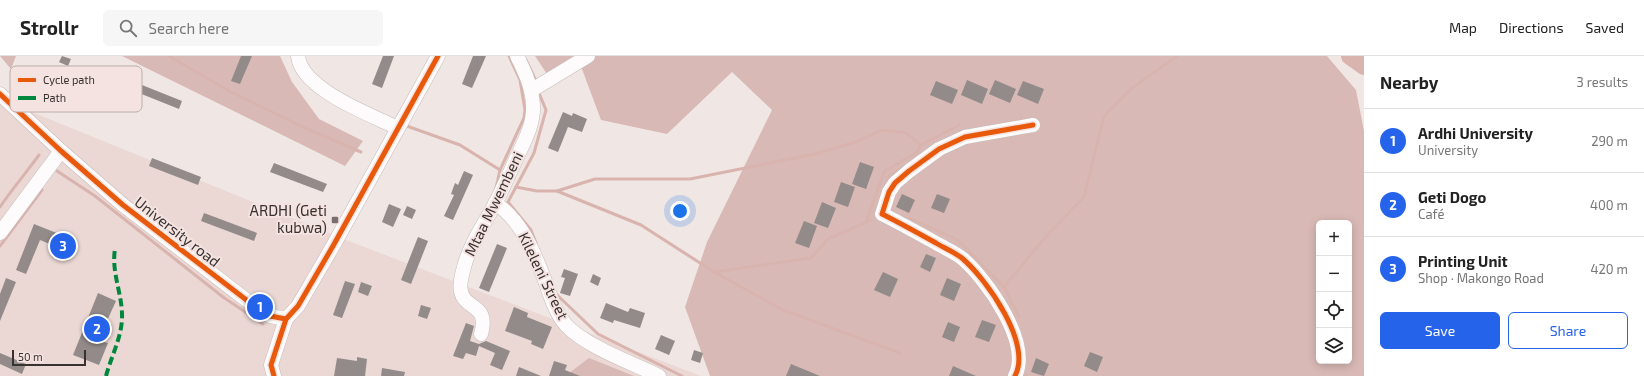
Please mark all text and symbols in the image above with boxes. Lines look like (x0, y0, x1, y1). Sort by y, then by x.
search box (103, 10, 383, 46)
text: Strollr (20, 16, 79, 39)
icon: search (117, 17, 139, 39)
text: Search here (149, 19, 229, 37)
text: Map (1449, 19, 1477, 36)
text: Directions (1499, 19, 1564, 36)
text: Saved (1586, 19, 1624, 36)
legend (10, 66, 142, 112)
text: Nearby (1380, 72, 1438, 92)
text: Cycle path (43, 73, 95, 86)
text: 3 results (1577, 74, 1628, 90)
text: Path (43, 91, 66, 104)
text: Ardhi University (1418, 124, 1533, 142)
text: 1 (1390, 133, 1396, 149)
text: 290 m (1591, 133, 1628, 149)
text: University (1418, 142, 1478, 158)
street label: Mtaa Mwembeni (460, 148, 526, 259)
text: Geti Dogo (1418, 188, 1486, 206)
street label: University road (131, 192, 224, 270)
text: 2 (1389, 197, 1397, 213)
text: 400 m (1590, 197, 1628, 213)
place label: ARDHI (Geti kubwa) (250, 201, 327, 236)
your location (670, 201, 690, 221)
text: Café (1418, 206, 1444, 222)
marker: ARDHI (Geti kubwa) (330, 215, 340, 225)
map controls (1316, 220, 1352, 364)
button: + (1316, 220, 1352, 256)
street label: Kileleni Street (515, 229, 573, 322)
pin: 3 (50, 231, 76, 261)
text: Printing Unit (1418, 252, 1508, 270)
button: − (1316, 256, 1352, 292)
text: 3 (1389, 261, 1397, 277)
text: 420 m (1591, 261, 1628, 277)
text: Shop · Makongo Road (1418, 270, 1544, 286)
pin: 1 (247, 292, 273, 322)
button: locate (1316, 292, 1352, 328)
button: Save (1380, 312, 1500, 349)
button: Share (1508, 312, 1628, 349)
pin: 2 (84, 314, 110, 344)
button: layers (1316, 328, 1352, 364)
scale bar (12, 348, 86, 367)
text: 50 m (18, 350, 43, 363)

